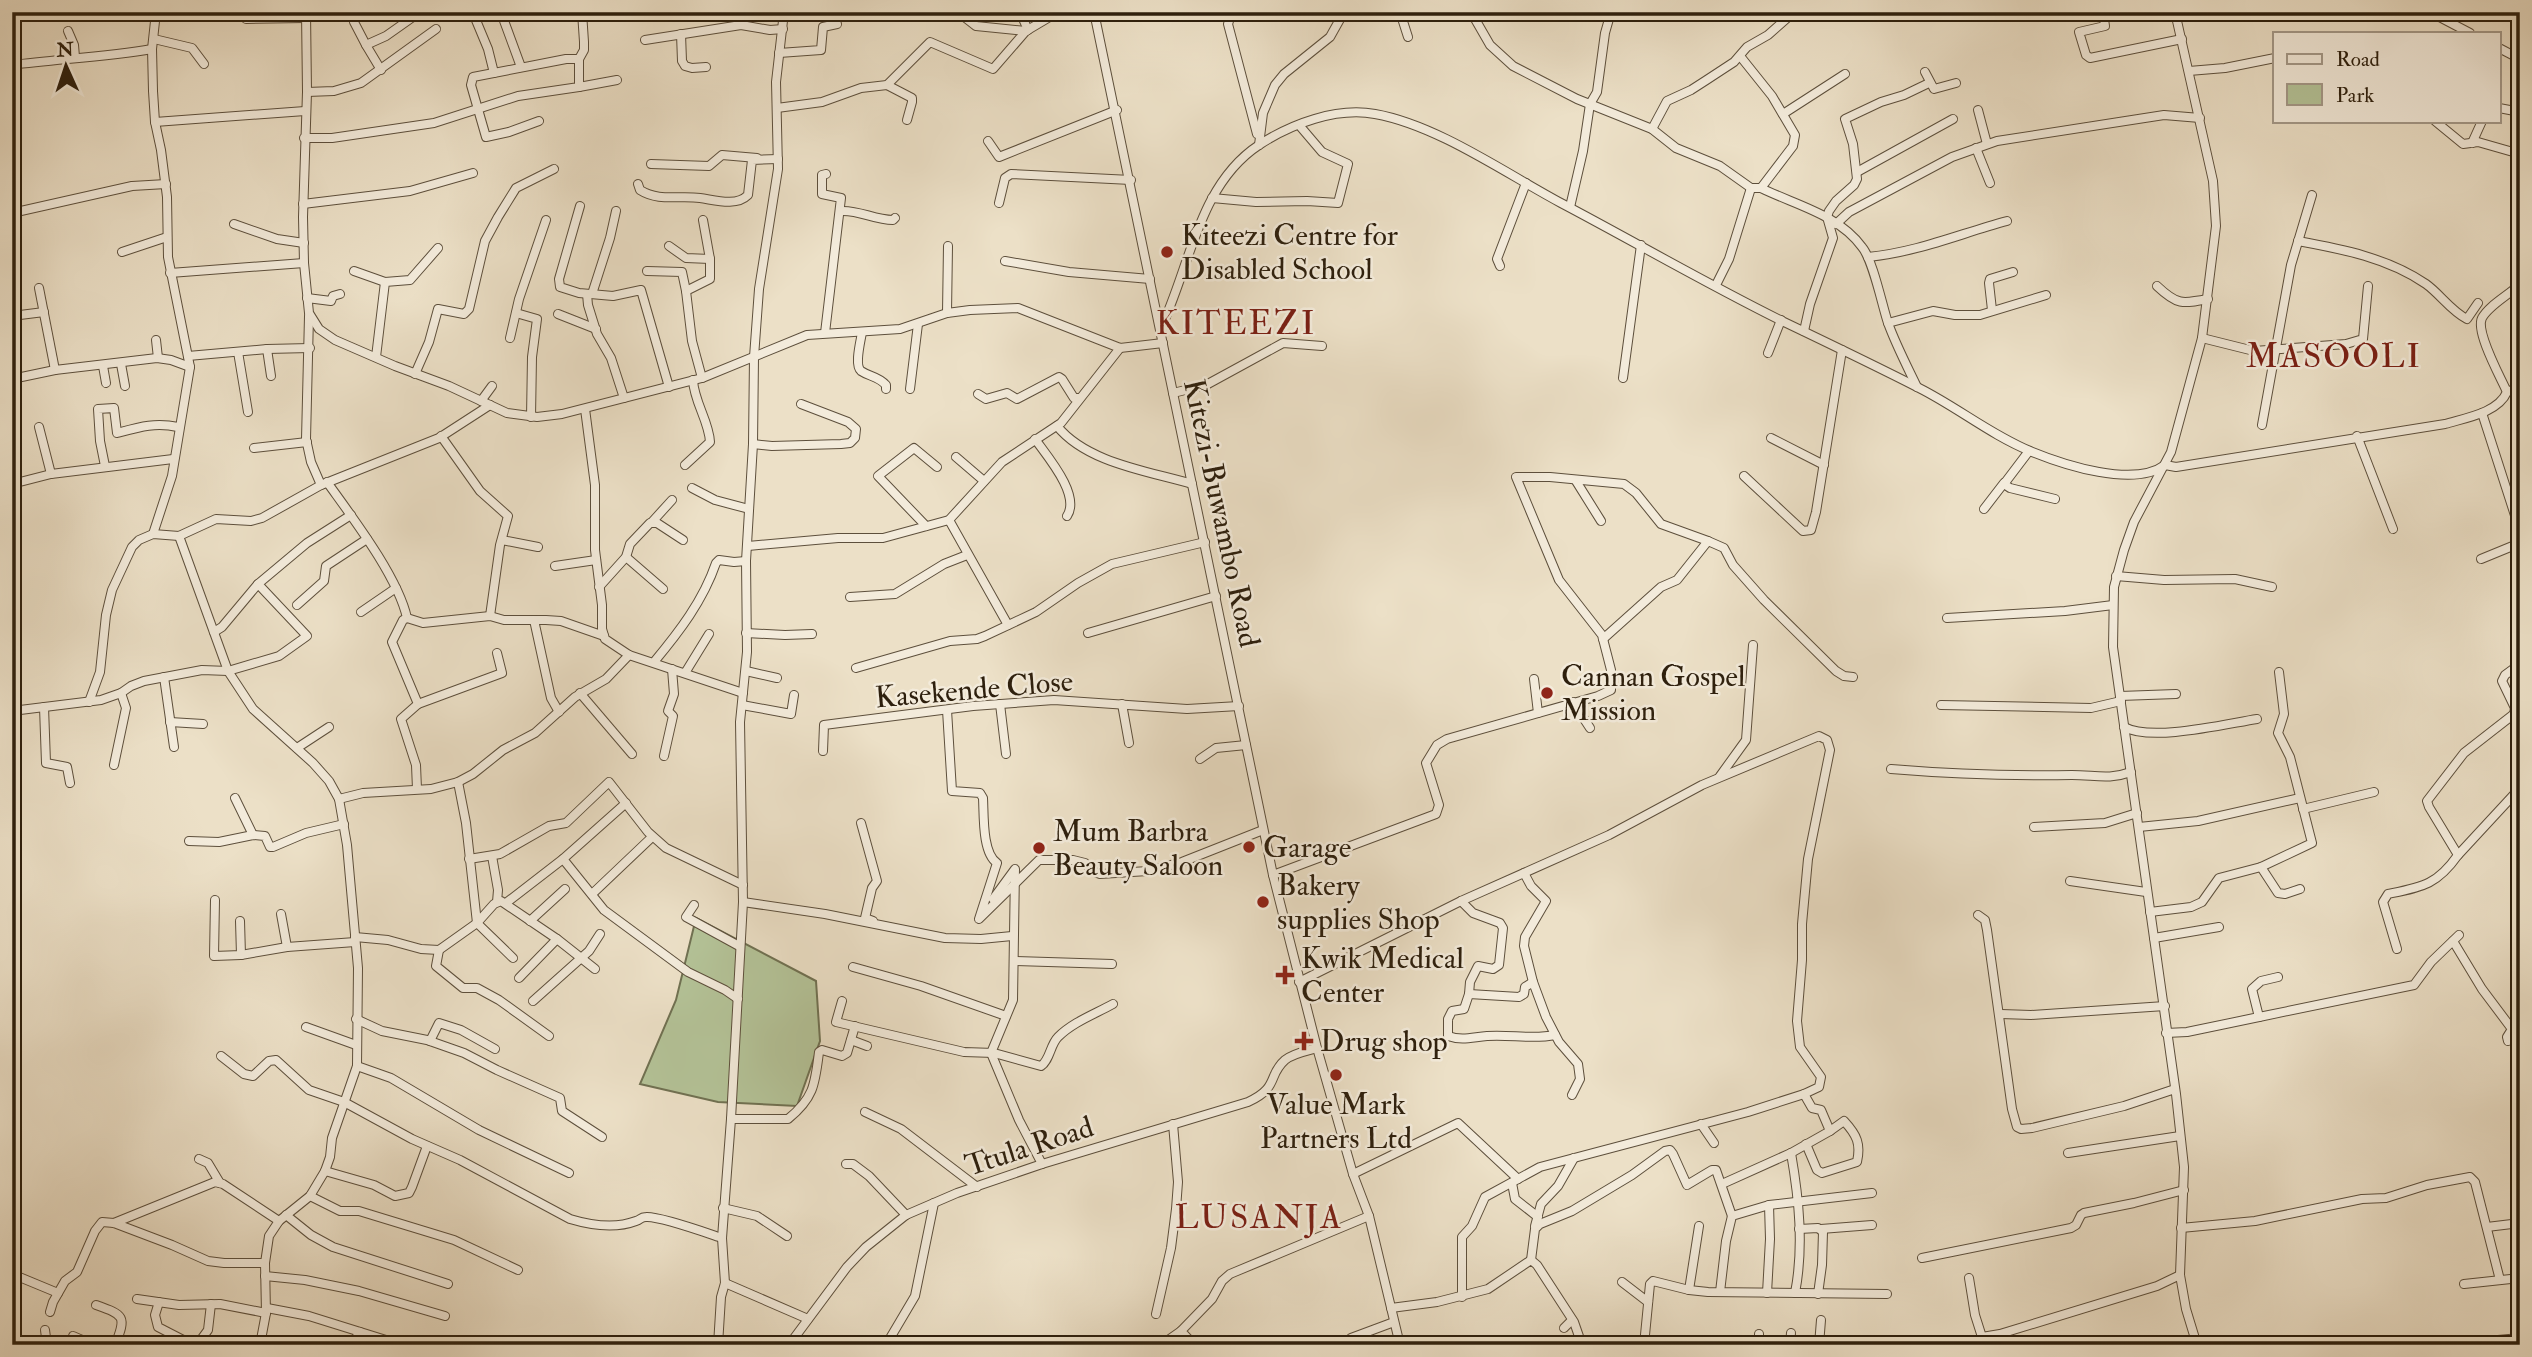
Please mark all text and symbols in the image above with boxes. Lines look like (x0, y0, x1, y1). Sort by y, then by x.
north arrow (32, 32, 102, 102)
legend (2273, 32, 2500, 122)
text: N (55, 38, 75, 63)
text: Road (2336, 46, 2381, 73)
text: Park (2336, 82, 2374, 109)
place label: Kiteezi Centre for Disabled School (1181, 217, 1398, 288)
marker: Kiteezi Centre for Disabled School (1159, 244, 1175, 260)
district label: KITEEZI (1156, 303, 1316, 344)
district label: MASOOLI (2246, 336, 2422, 377)
street label: Kitezi-Buwambo Road (1175, 376, 1268, 651)
place label: Cannan Gospel Mission (1561, 658, 1746, 729)
street label: Kasekende Close (874, 662, 1074, 717)
marker: Cannan Gospel Mission (1539, 685, 1555, 701)
place label: Mum Barbra Beauty Saloon (1053, 813, 1223, 884)
place label: Garage (1263, 829, 1351, 866)
marker: Garage (1241, 839, 1257, 855)
marker: Mum Barbra Beauty Saloon (1031, 840, 1047, 856)
place label: Bakery supplies Shop (1277, 867, 1440, 938)
marker: Bakery supplies Shop (1255, 894, 1271, 910)
place label: Kwik Medical Center (1301, 940, 1464, 1011)
marker: Kwik Medical Center (1275, 965, 1295, 985)
place label: Drug shop (1320, 1023, 1448, 1060)
marker: Drug shop (1294, 1031, 1314, 1051)
marker: Value Mark Partners Ltd (1328, 1067, 1344, 1083)
place label: Value Mark Partners Ltd (1260, 1086, 1412, 1157)
street label: Ttula Road (960, 1108, 1098, 1185)
district label: LUSANJA (1175, 1197, 1343, 1239)

